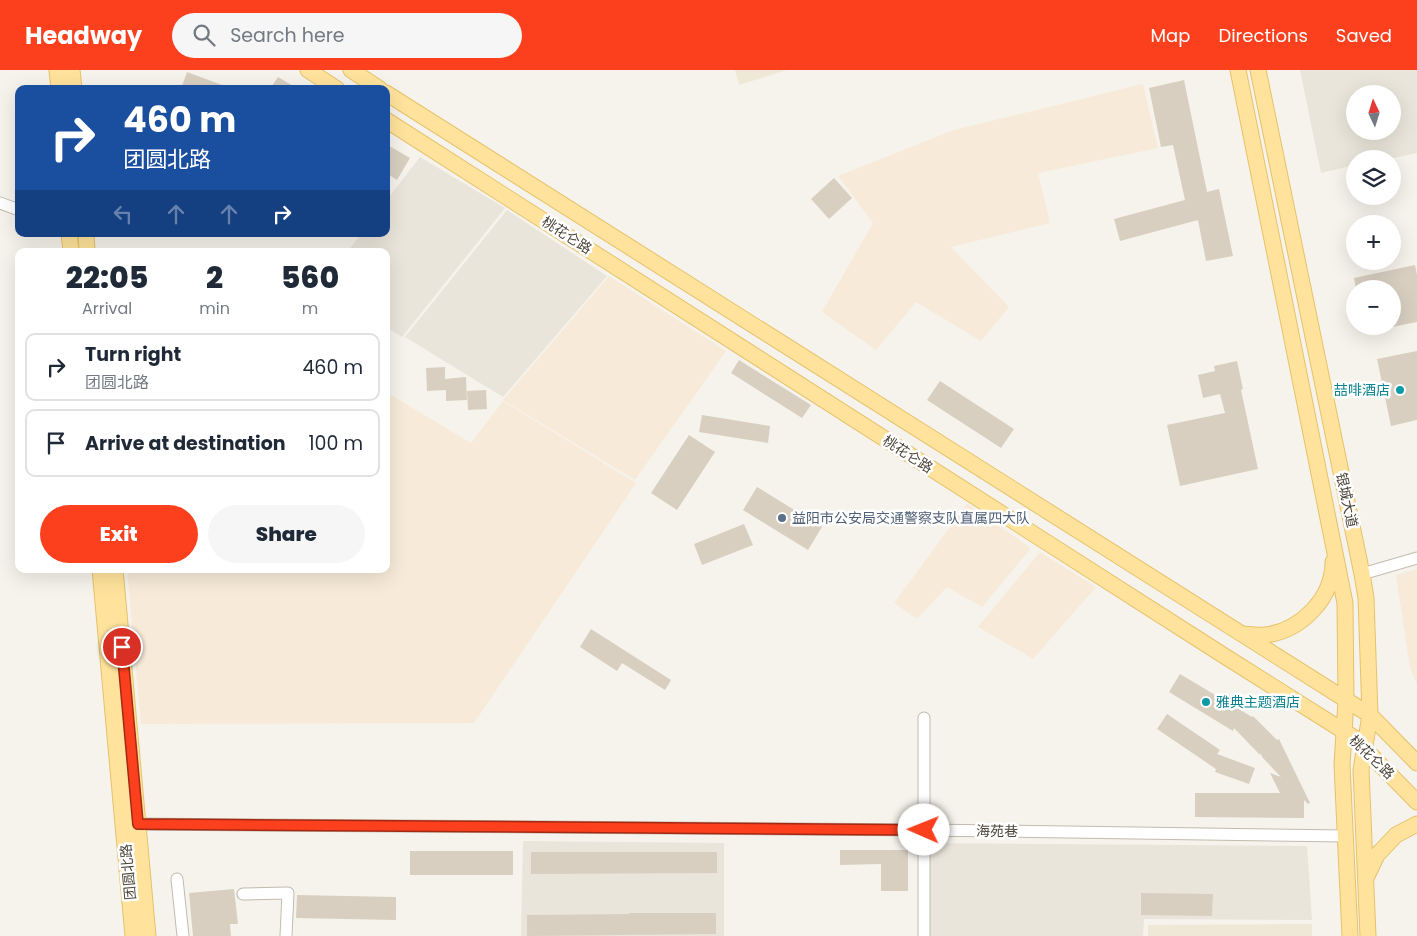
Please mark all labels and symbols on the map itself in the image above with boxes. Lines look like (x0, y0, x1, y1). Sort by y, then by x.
north arrow (1346, 85, 1401, 140)
street label: 桃花仑路 (538, 211, 596, 259)
place label: 喆啡酒店 (1334, 380, 1390, 400)
marker: 喆啡酒店 (1394, 384, 1406, 396)
street label: 桃花仑路 (879, 430, 937, 478)
street label: 银城大道 (1331, 471, 1363, 529)
place label: 益阳市公安局交通警察支队直属四大队 (792, 508, 1030, 528)
marker: 益阳市公安局交通警察支队直属四大队 (776, 512, 788, 524)
pin (101, 626, 143, 668)
place label: 雅典主题酒店 (1216, 692, 1300, 712)
marker: 雅典主题酒店 (1200, 696, 1212, 708)
street label: 桃花仑路 (1345, 730, 1399, 784)
position arrow (897, 803, 949, 855)
street label: 海苑巷 (976, 821, 1018, 841)
street label: 团圆北路 (116, 843, 140, 901)

